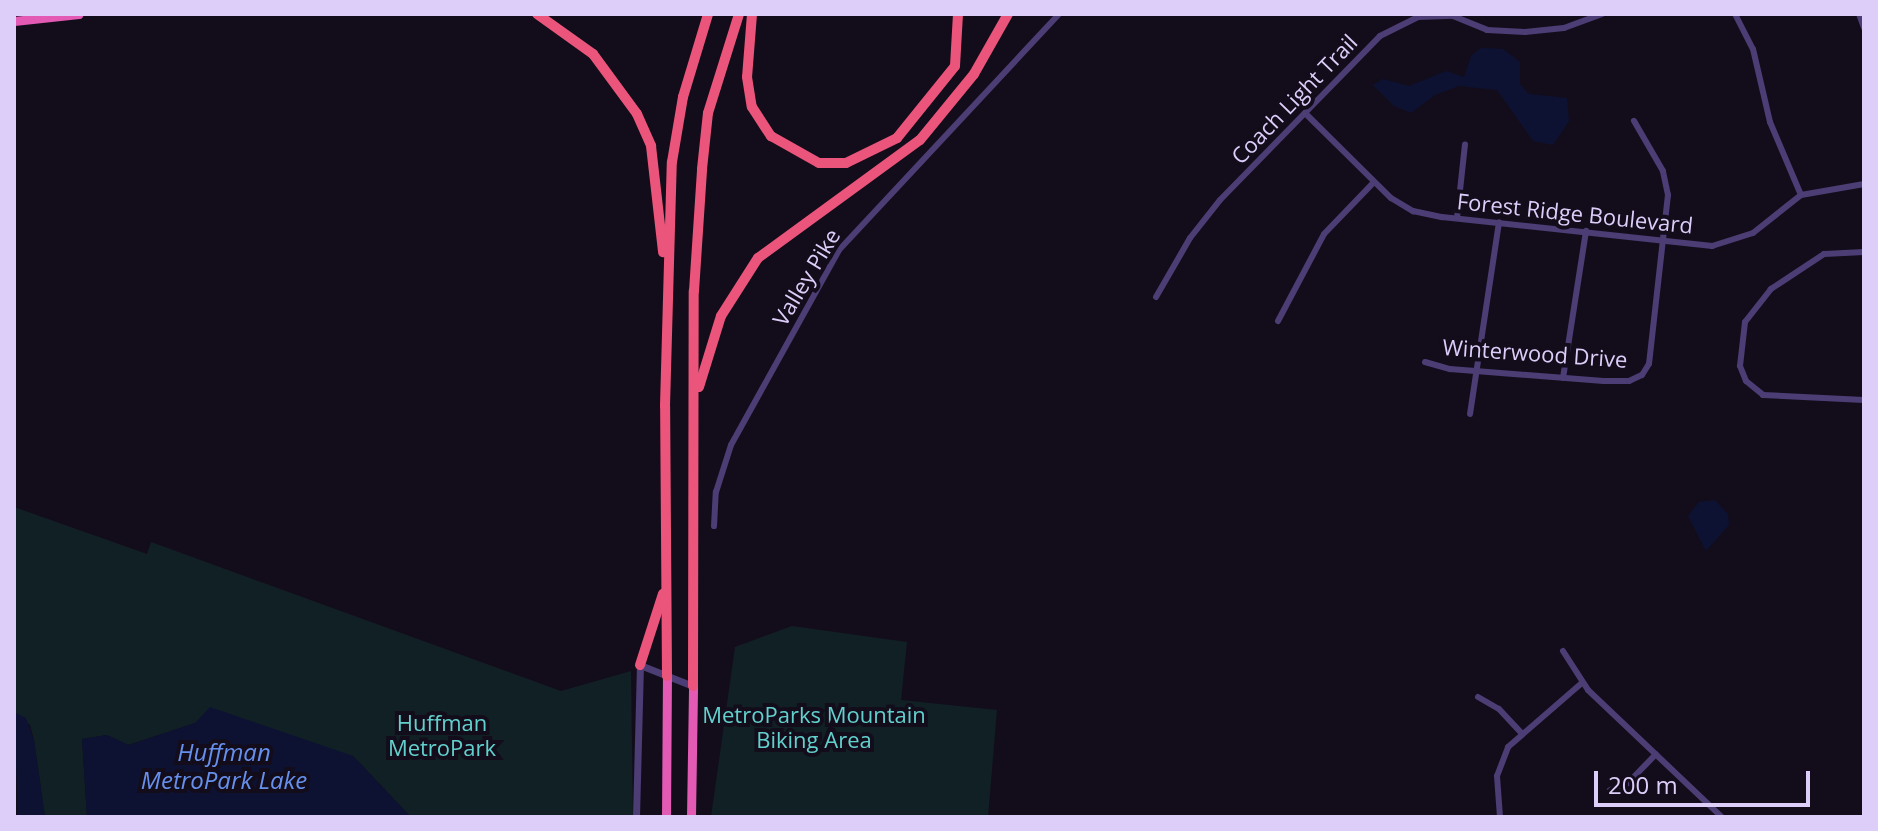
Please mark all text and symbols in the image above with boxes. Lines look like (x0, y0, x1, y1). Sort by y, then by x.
street label: Coach Light Trail (1226, 29, 1362, 169)
street label: Forest Ridge Boulevard (1456, 187, 1694, 239)
street label: Valley Pike (767, 224, 845, 330)
street label: Winterwood Drive (1442, 333, 1628, 373)
park label: MetroParks Mountain Biking Area (702, 701, 926, 752)
park label: Huffman MetroPark (388, 709, 496, 760)
water label: Huffman MetroPark Lake (141, 738, 307, 794)
scale bar (1598, 755, 1814, 805)
text: 200 m (1608, 768, 1678, 801)

